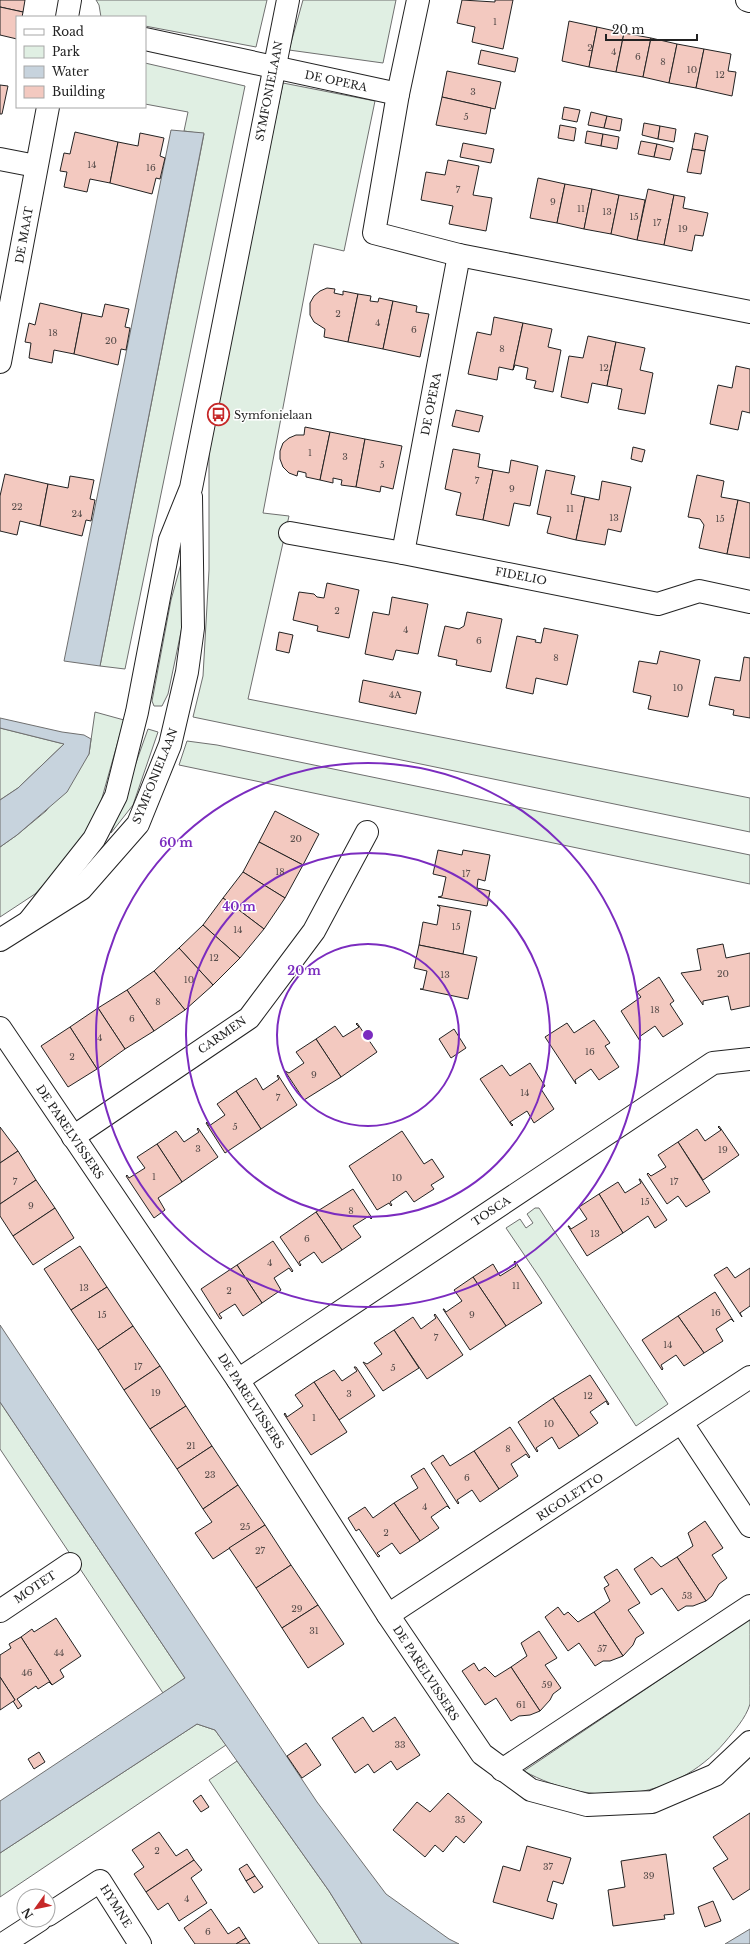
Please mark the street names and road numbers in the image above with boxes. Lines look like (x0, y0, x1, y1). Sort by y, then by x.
street label: SYMFONIELAAN (252, 39, 286, 142)
street label: DE OPERA (303, 68, 369, 95)
street label: DE MAAT (12, 205, 36, 265)
street label: DE OPERA (418, 371, 444, 437)
street label: FIDELIO (494, 564, 548, 588)
street label: SYMFONIELAAN (129, 726, 181, 826)
street label: CARMEN (195, 1013, 249, 1057)
street label: DE PARELVISSERS (33, 1082, 107, 1182)
street label: TOSCA (469, 1193, 513, 1229)
street label: DE PARELVISSERS (215, 1351, 287, 1451)
street label: RIGOLETTO (534, 1470, 606, 1524)
street label: MOTET (11, 1568, 59, 1606)
street label: DE PARELVISSERS (390, 1623, 462, 1723)
street label: HYMNE (97, 1882, 135, 1930)

